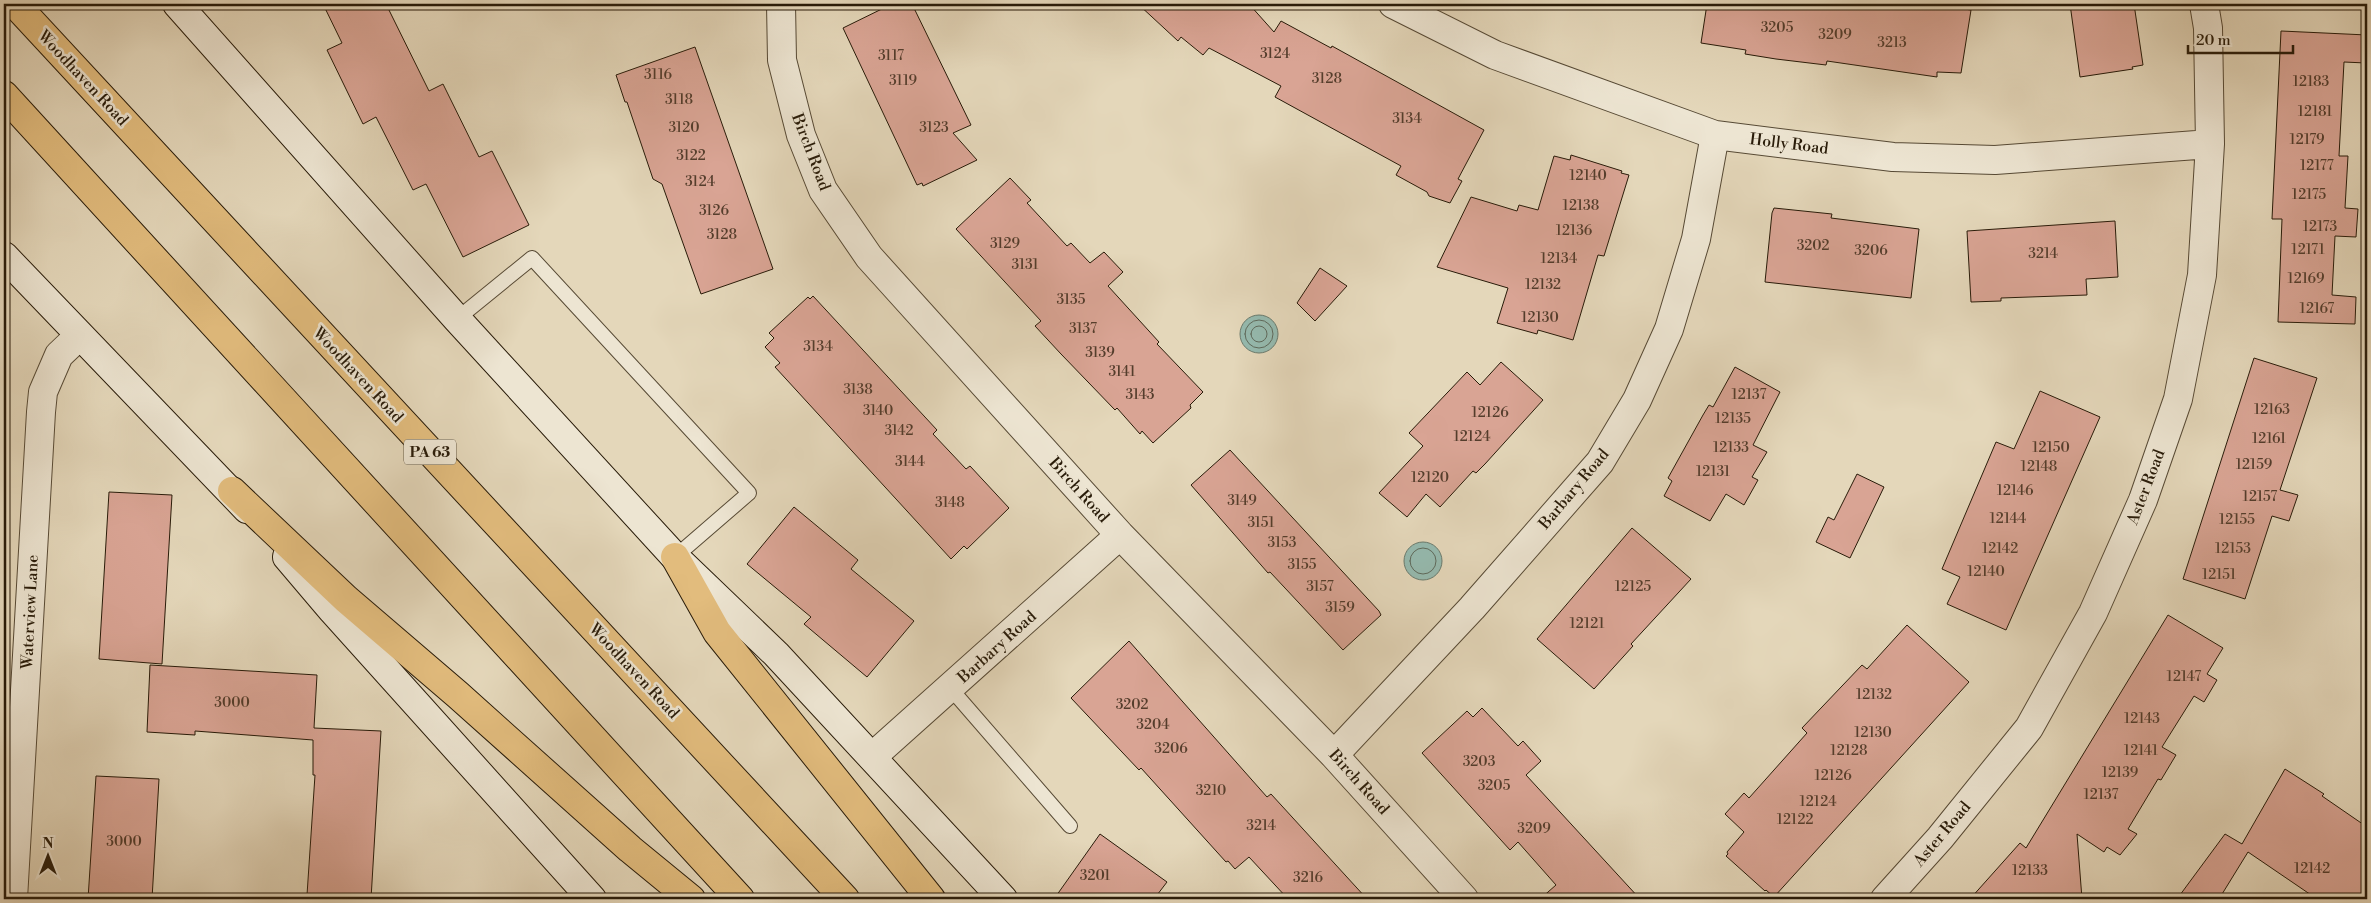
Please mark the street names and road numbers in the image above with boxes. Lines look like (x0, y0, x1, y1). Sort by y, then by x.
street label: Woodhaven Road (33, 25, 133, 130)
street label: Birch Road (787, 110, 835, 193)
street label: Holly Road (1748, 129, 1830, 159)
street label: Woodhaven Road (308, 322, 408, 427)
road number: PA 63 (404, 440, 456, 464)
street label: Barbary Road (1534, 445, 1613, 534)
street label: Aster Road (2122, 447, 2169, 528)
street label: Birch Road (1044, 452, 1114, 527)
street label: Waterview Lane (17, 554, 43, 671)
street label: Barbary Road (953, 606, 1040, 688)
street label: Woodhaven Road (584, 618, 684, 723)
street label: Birch Road (1324, 744, 1394, 819)
street label: Aster Road (1908, 797, 1975, 871)

